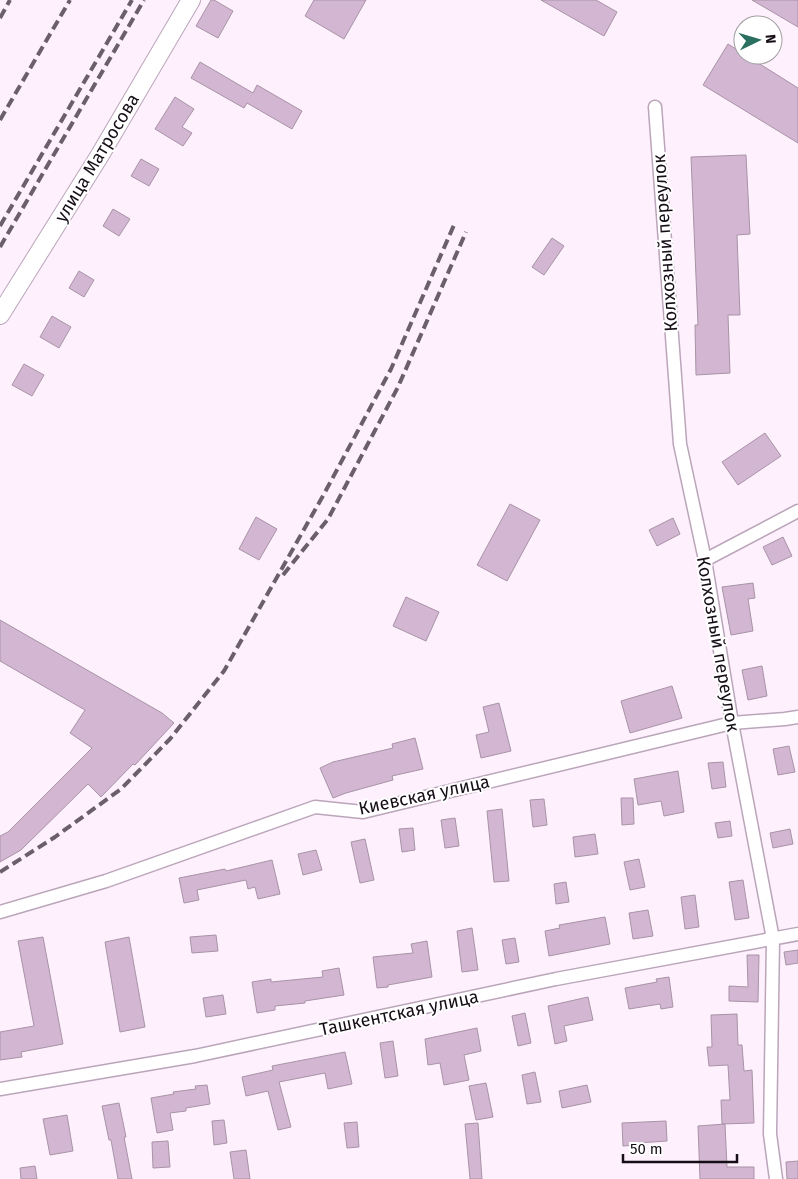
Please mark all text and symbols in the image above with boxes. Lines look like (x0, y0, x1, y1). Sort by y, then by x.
north arrow (733, 15, 783, 65)
text: N (762, 34, 779, 44)
street label: улица Матросова (50, 90, 144, 226)
street label: Колхозный переулок (648, 153, 682, 332)
street label: Колхозный переулок (692, 555, 744, 734)
street label: Киевская улица (356, 770, 492, 820)
street label: Ташкентская улица (317, 985, 481, 1041)
scale bar (623, 1132, 737, 1164)
text: 50 m (630, 1140, 663, 1158)

